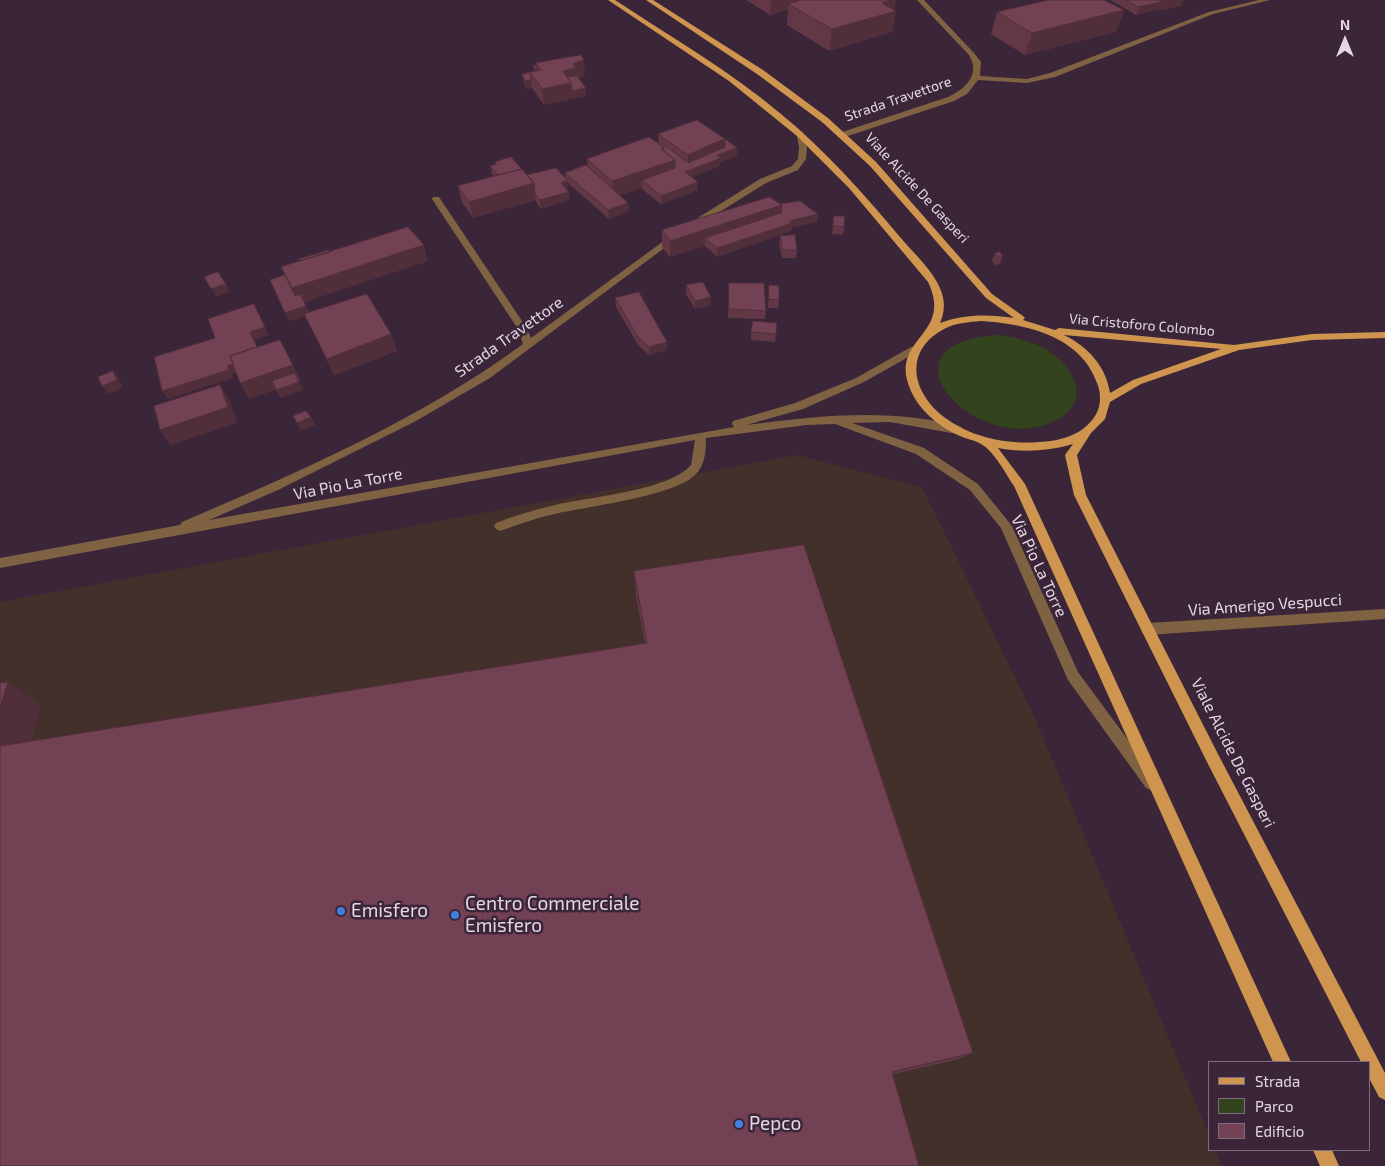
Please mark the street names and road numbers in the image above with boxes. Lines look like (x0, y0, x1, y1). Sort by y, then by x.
street label: Strada Travettore (842, 73, 954, 125)
street label: Viale Alcide De Gasperi (862, 129, 972, 247)
street label: Strada Travettore (451, 292, 567, 382)
street label: Via Cristoforo Colombo (1068, 310, 1216, 340)
street label: Via Pio La Torre (292, 464, 404, 504)
street label: Via Pio La Torre (1007, 512, 1071, 620)
street label: Via Amerigo Vespucci (1187, 590, 1343, 620)
street label: Viale Alcide De Gasperi (1187, 675, 1279, 831)

